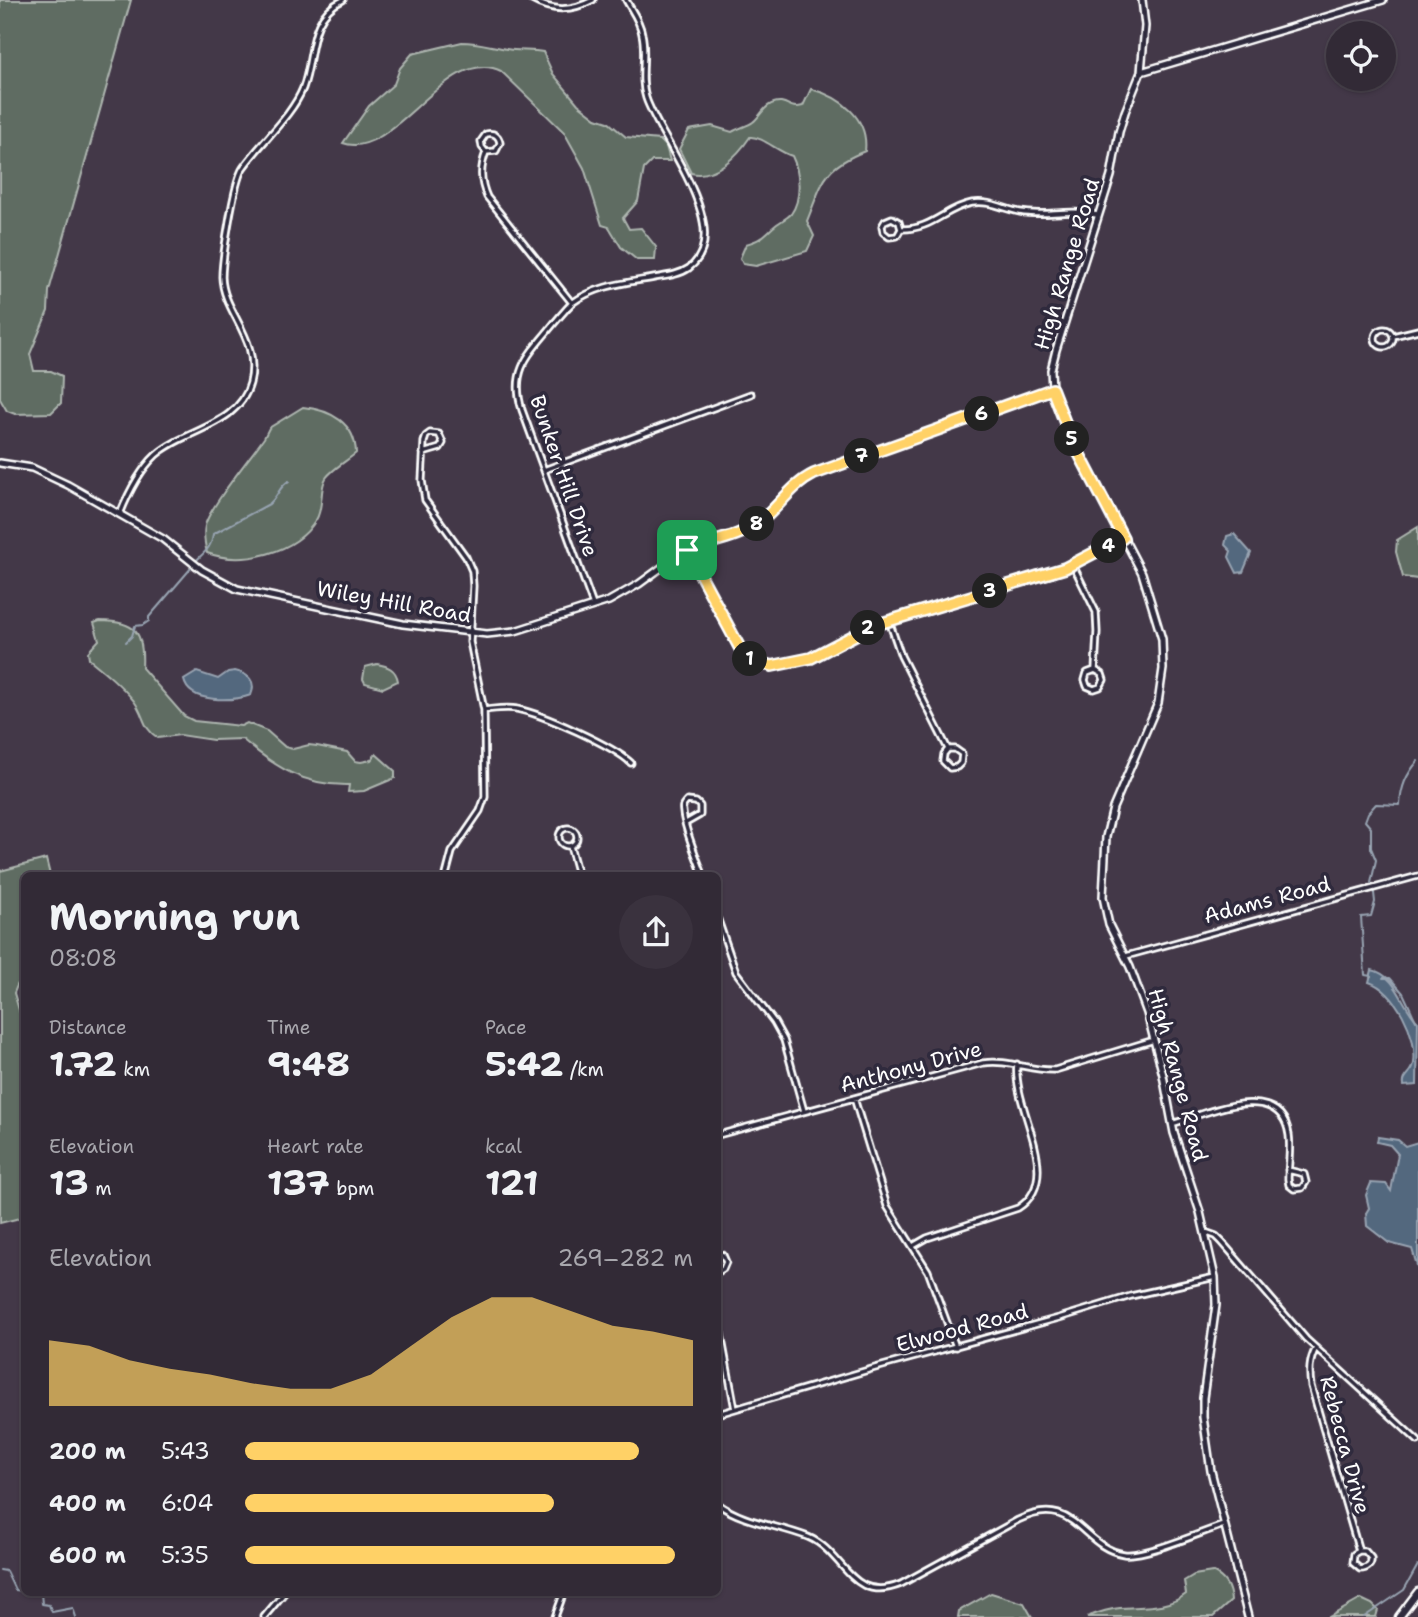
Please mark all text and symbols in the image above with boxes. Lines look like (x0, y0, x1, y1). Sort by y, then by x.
map controls (1326, 21, 1396, 91)
button: locate (1326, 21, 1396, 91)
street label: High Range Road (1028, 175, 1106, 353)
street label: Bunker Hill Drive (523, 391, 605, 561)
pin: 6 (964, 396, 1000, 432)
text: 6 (975, 401, 988, 426)
pin: 5 (1054, 422, 1090, 457)
text: 5 (1066, 426, 1077, 451)
pin: 7 (844, 438, 880, 474)
text: 7 (855, 443, 868, 468)
pin: 8 (740, 506, 774, 542)
text: 8 (750, 511, 763, 536)
pin (657, 520, 717, 580)
pin: 4 (1092, 528, 1126, 564)
icon: arrive (668, 531, 706, 569)
text: 4 (1102, 533, 1115, 558)
pin: 3 (972, 574, 1007, 608)
street label: Wiley Hill Road (315, 575, 473, 629)
text: 3 (983, 578, 996, 603)
pin: 2 (850, 610, 886, 646)
text: 2 (861, 615, 874, 640)
pin: 1 (732, 642, 768, 676)
text: 1 (745, 646, 754, 671)
street label: Adams Road (1201, 870, 1333, 930)
text: Morning run (49, 891, 300, 942)
button: share (619, 895, 693, 969)
text: 08:08 (49, 943, 117, 973)
street label: High Range Road (1141, 985, 1215, 1165)
text: Distance (49, 1015, 127, 1040)
text: Time (267, 1015, 311, 1040)
text: Pace (485, 1015, 527, 1040)
street label: Anthony Drive (837, 1035, 985, 1099)
text: 1.72 (49, 1040, 117, 1087)
text: 9:48 (267, 1040, 350, 1087)
text: 5:42 (485, 1040, 563, 1087)
text: km (117, 1057, 150, 1082)
text: /km (563, 1057, 604, 1082)
text: Elevation (49, 1134, 134, 1159)
text: Heart rate (267, 1134, 364, 1159)
text: kcal (485, 1134, 522, 1159)
text: 13 (49, 1159, 89, 1206)
text: 137 (267, 1159, 330, 1206)
text: 121 (485, 1159, 539, 1206)
text: m (89, 1176, 112, 1201)
text: bpm (330, 1176, 374, 1201)
text: Elevation (49, 1243, 152, 1273)
text: 269–282 m (557, 1243, 693, 1273)
street label: Elwood Road (893, 1297, 1031, 1359)
street label: Rebecca Drive (1313, 1373, 1377, 1517)
text: 200 m (49, 1436, 126, 1466)
text: 5:43 (161, 1436, 210, 1466)
text: 400 m (49, 1488, 126, 1518)
text: 6:04 (161, 1488, 213, 1518)
text: 600 m (49, 1540, 126, 1570)
text: 5:35 (161, 1540, 209, 1570)

